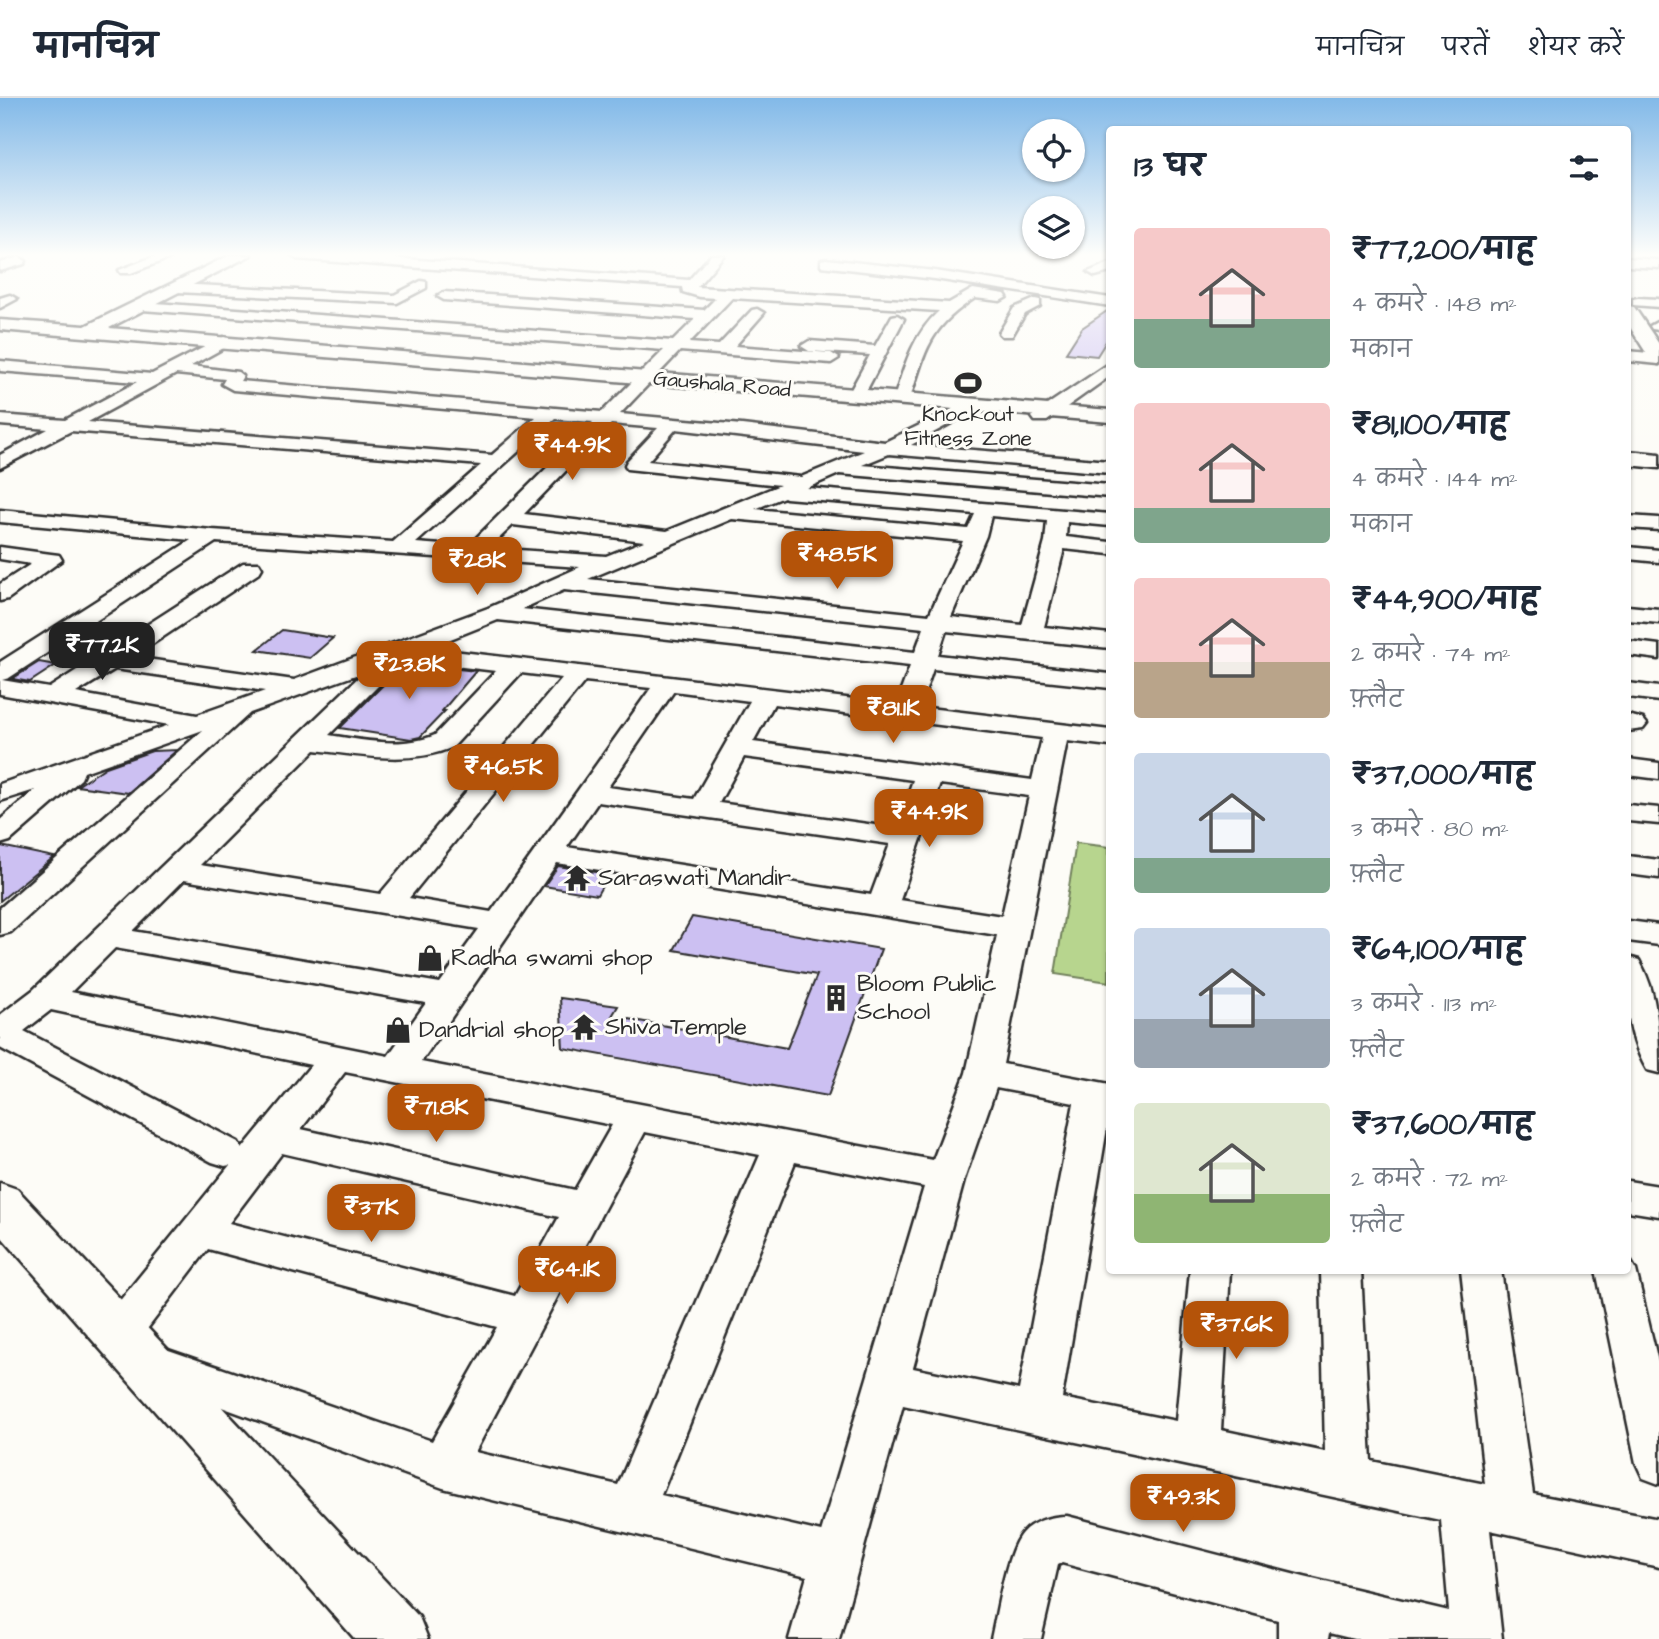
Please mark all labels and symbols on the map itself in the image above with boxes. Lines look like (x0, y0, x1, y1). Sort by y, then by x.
street label: Gaushala Road (652, 364, 792, 404)
sports icon: Knockout Fitness Zone (953, 368, 983, 398)
place label: Knockout Fitness Zone (904, 400, 1032, 453)
pin: ₹44.9K (515, 422, 629, 482)
pin: ₹48.5K (780, 532, 894, 591)
pin: ₹28K (436, 538, 518, 597)
pin: ₹77.2K (45, 622, 159, 682)
pin: ₹23.8K (352, 642, 466, 701)
pin: ₹81.1K (836, 686, 950, 745)
pin: ₹46.5K (446, 744, 560, 804)
pin: ₹44.9K (872, 790, 986, 849)
place label: Saraswati Mandir (598, 861, 791, 895)
temple icon: Saraswati Mandir (562, 863, 592, 893)
place label: Radha swami shop (451, 941, 653, 975)
shop icon: Radha swami shop (415, 943, 445, 973)
place label: Bloom Public School (857, 967, 997, 1029)
building icon: Bloom Public School (821, 983, 851, 1013)
place label: Shiva Temple (605, 1010, 747, 1044)
temple icon: Shiva Temple (569, 1012, 599, 1042)
place label: Dandrial shop (419, 1013, 564, 1047)
shop icon: Dandrial shop (383, 1015, 413, 1045)
pin: ₹71.8K (379, 1084, 493, 1144)
pin: ₹37K (330, 1184, 412, 1244)
pin: ₹64.1K (510, 1246, 624, 1306)
pin: ₹37.6K (1179, 1302, 1293, 1361)
pin: ₹49.3K (1126, 1474, 1240, 1534)

